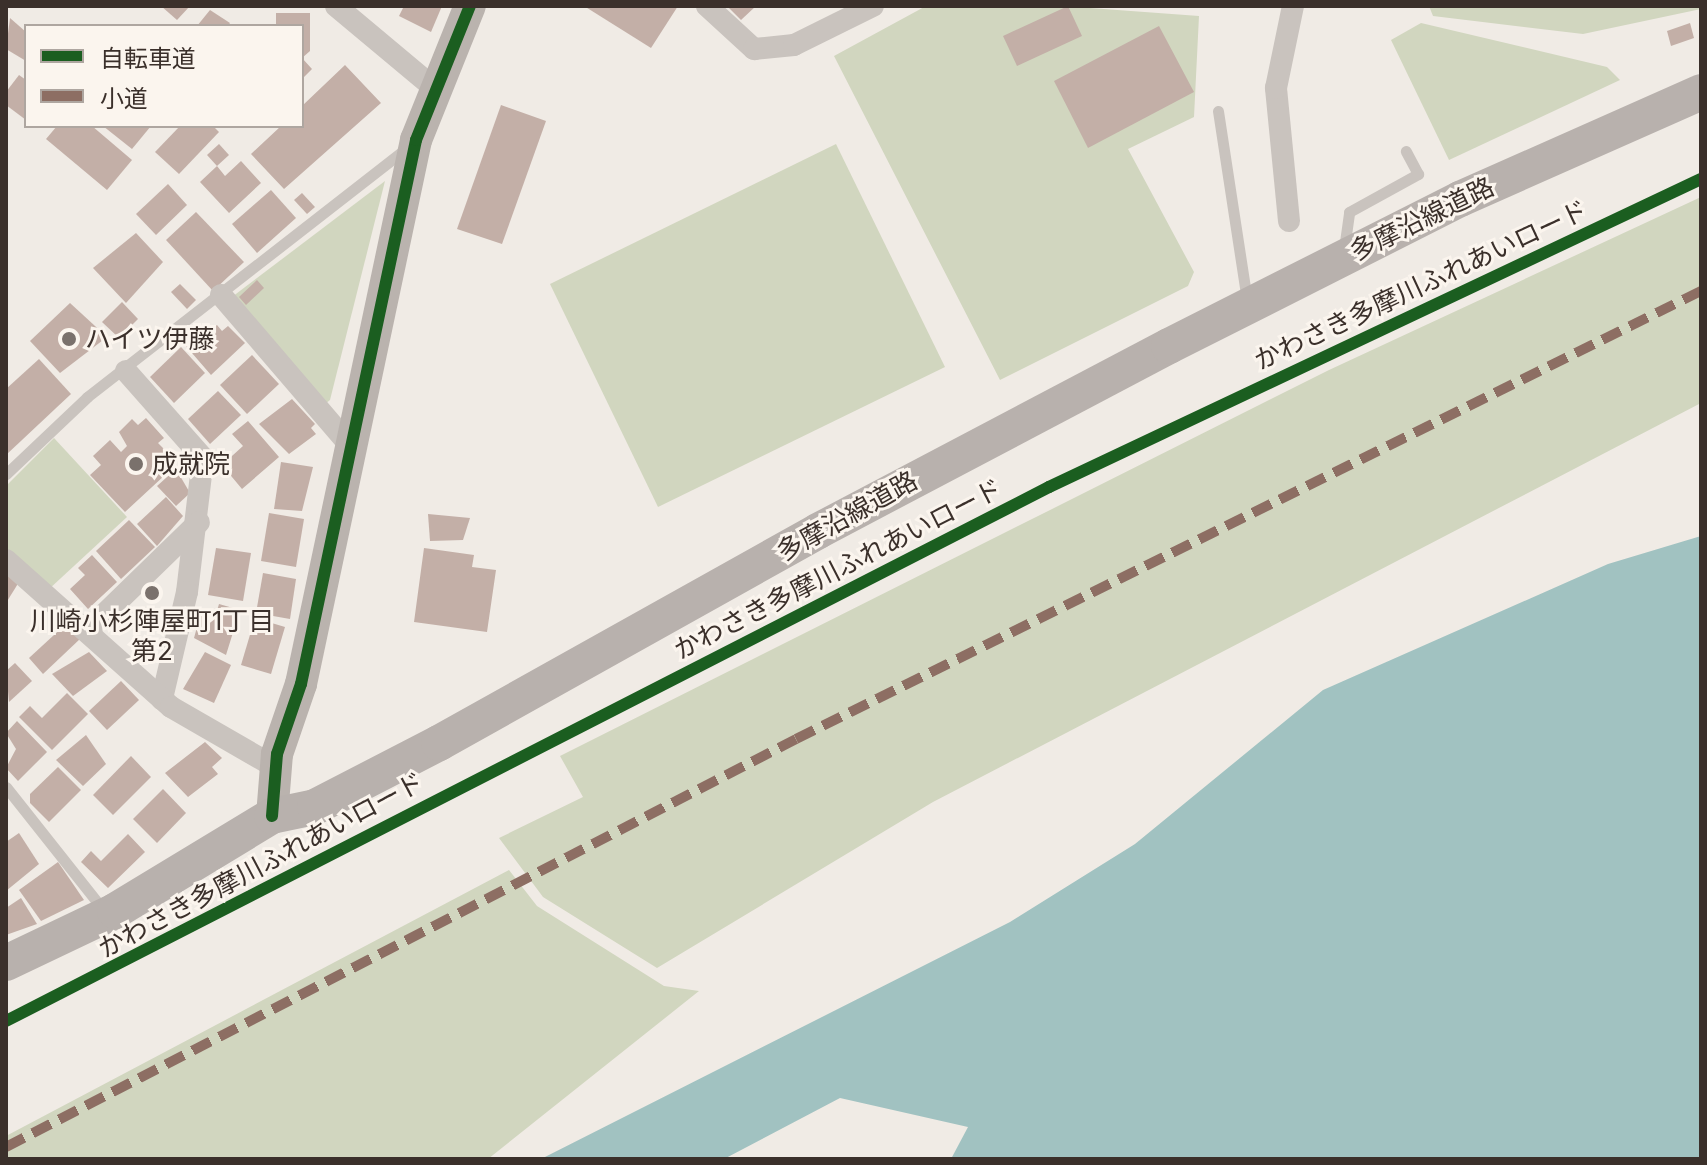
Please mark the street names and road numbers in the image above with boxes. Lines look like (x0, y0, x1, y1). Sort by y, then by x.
street label: 多摩沿線道路 (1345, 171, 1499, 267)
street label: かわさき多摩川ふれあいロード (1249, 194, 1593, 376)
street label: 多摩沿線道路 (771, 465, 923, 567)
street label: かわさき多摩川ふれあいロード (669, 472, 1007, 666)
street label: かわさき多摩川ふれあいロード (93, 766, 429, 964)

